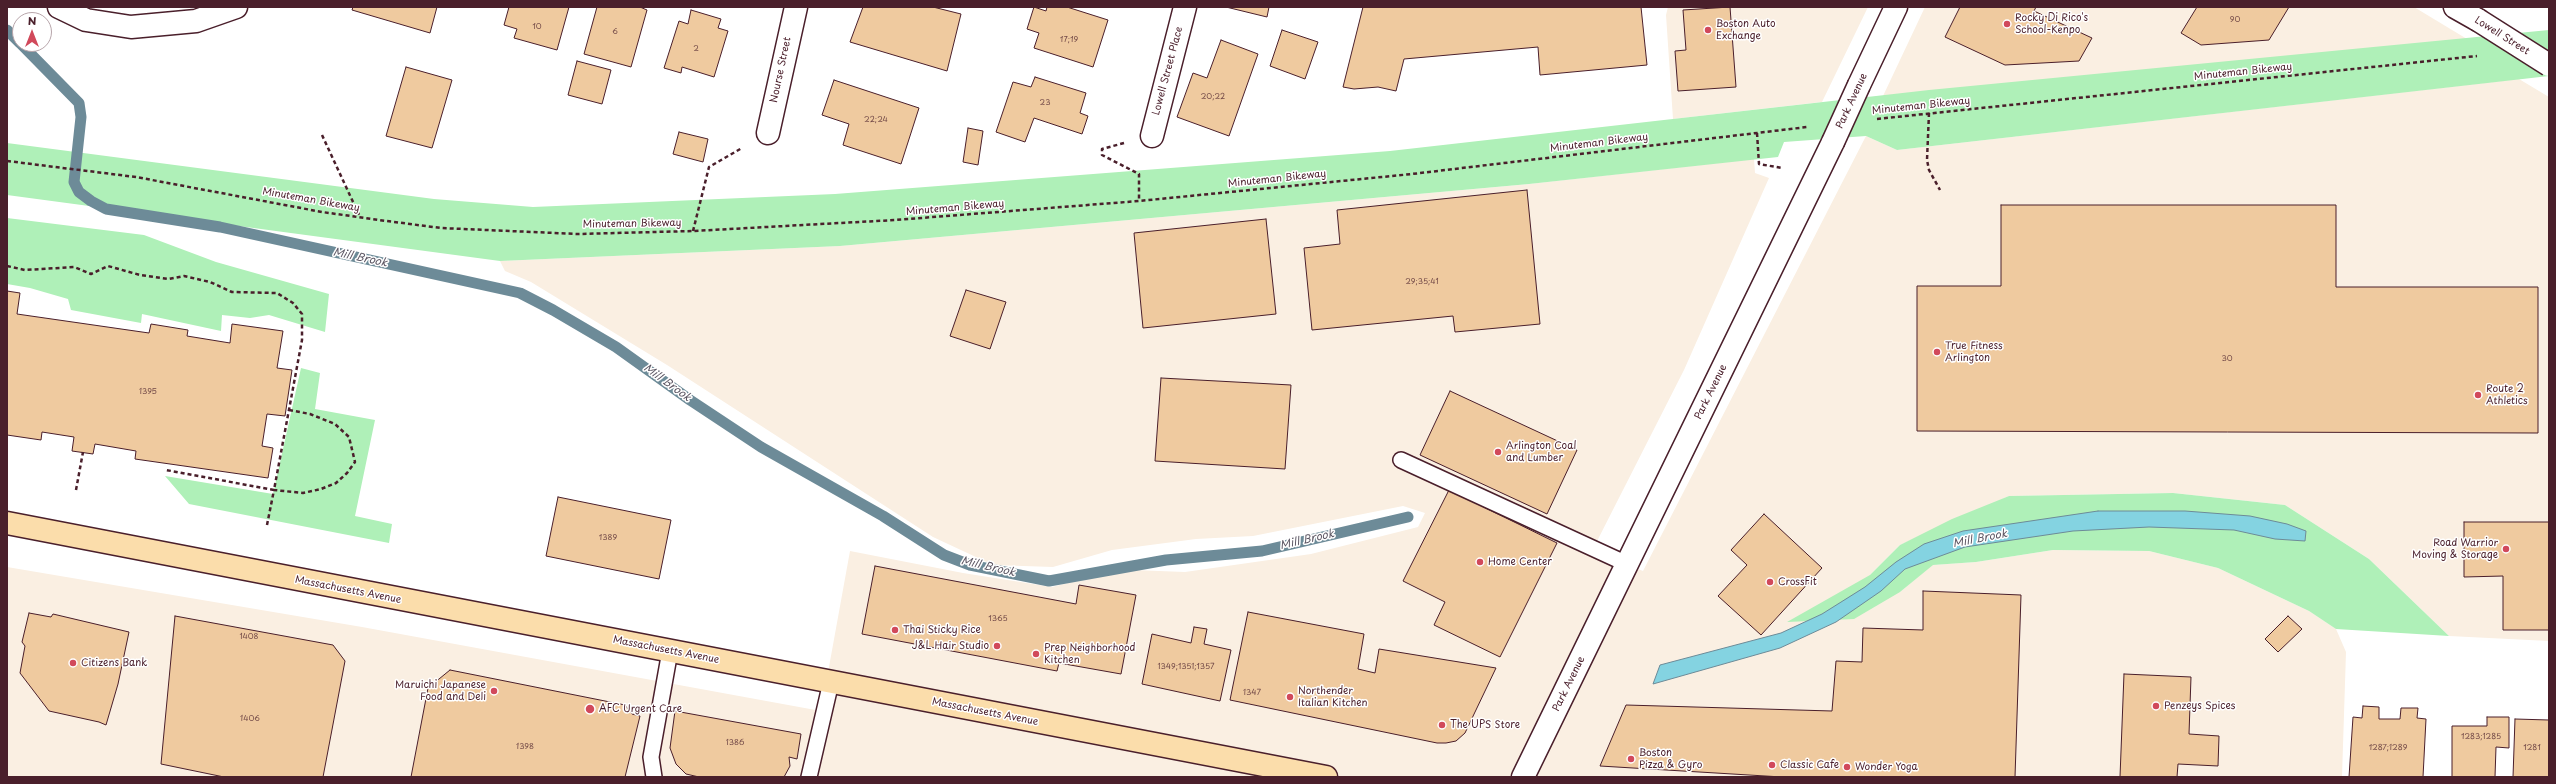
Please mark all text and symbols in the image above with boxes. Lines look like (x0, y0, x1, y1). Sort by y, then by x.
north arrow (12, 12, 52, 52)
text: N (28, 12, 36, 29)
place label: Rocky Di Rico's School-Kenpo (2015, 12, 2088, 36)
street label: Lowell Street (2472, 14, 2532, 58)
house number: 90 (2230, 15, 2240, 25)
place label: Boston Auto Exchange (1716, 18, 1776, 42)
marker: Rocky Di Rico's School-Kenpo (2002, 19, 2012, 29)
house number: 10 (532, 22, 542, 32)
street label: Lowell Street Place (1150, 25, 1186, 117)
marker: Boston Auto Exchange (1703, 25, 1713, 35)
house number: 6 (612, 27, 618, 37)
house number: 17;19 (1060, 35, 1078, 45)
street label: Nourse Street (768, 36, 794, 104)
house number: 2 (693, 44, 699, 54)
street label: Minuteman Bikeway (2193, 61, 2293, 83)
street label: Park Avenue (1834, 71, 1870, 131)
house number: 20;22 (1201, 92, 1225, 102)
street label: Minuteman Bikeway (1871, 95, 1971, 117)
house number: 23 (1040, 98, 1050, 108)
house number: 22;24 (864, 115, 888, 125)
street label: Minuteman Bikeway (1549, 131, 1649, 155)
street label: Minuteman Bikeway (1227, 168, 1327, 190)
street label: Minuteman Bikeway (261, 186, 361, 214)
street label: Minuteman Bikeway (905, 198, 1005, 218)
street label: Minuteman Bikeway (583, 217, 681, 231)
water label: Mill Brook (332, 246, 388, 270)
house number: 29;35;41 (1405, 277, 1439, 287)
place label: True Fitness Arlington (1945, 340, 2003, 364)
marker: True Fitness Arlington (1932, 347, 1942, 357)
house number: 30 (2221, 354, 2233, 364)
water label: Mill Brook (641, 361, 693, 405)
street label: Park Avenue (1692, 362, 1730, 422)
place label: Route 2 Athletics (2486, 383, 2528, 406)
house number: 1395 (139, 387, 157, 397)
marker: Route 2 Athletics (2473, 390, 2483, 400)
place label: Arlington Coal and Lumber (1506, 440, 1576, 464)
marker: Arlington Coal and Lumber (1493, 447, 1503, 457)
water label: Mill Brook (1279, 527, 1335, 553)
water label: Mill Brook (1952, 527, 2008, 551)
house number: 1389 (599, 533, 617, 543)
place label: Road Warrior Moving & Storage (2412, 537, 2498, 560)
marker: Road Warrior Moving & Storage (2501, 544, 2511, 554)
water label: Mill Brook (960, 554, 1016, 580)
place label: Home Center (1488, 556, 1552, 568)
marker: Home Center (1475, 557, 1485, 567)
street label: Massachusetts Avenue (294, 574, 402, 606)
place label: CrossFit (1778, 576, 1817, 588)
marker: CrossFit (1765, 577, 1775, 587)
house number: 1365 (988, 614, 1008, 624)
place label: Thai Sticky Rice (903, 624, 981, 636)
marker: Thai Sticky Rice (890, 625, 900, 635)
house number: 1408 (239, 632, 259, 642)
street label: Massachusetts Avenue (612, 634, 720, 666)
place label: J&L Hair Studio (912, 640, 989, 652)
marker: J&L Hair Studio (992, 641, 1002, 651)
place label: Prep Neighborhood Kitchen (1044, 642, 1136, 666)
marker: Prep Neighborhood Kitchen (1031, 649, 1041, 659)
street label: Park Avenue (1550, 654, 1588, 714)
place label: Citizens Bank (81, 657, 147, 669)
marker: Citizens Bank (68, 658, 78, 668)
house number: 1349;1351;1357 (1158, 662, 1214, 672)
place label: Maruichi Japanese Food and Deli (395, 679, 486, 702)
place label: Northender Italian Kitchen (1298, 685, 1368, 708)
marker: Maruichi Japanese Food and Deli (489, 686, 499, 696)
house number: 1347 (1243, 688, 1261, 698)
marker: Northender Italian Kitchen (1285, 692, 1295, 702)
street label: Massachusetts Avenue (931, 696, 1039, 728)
place label: Penzeys Spices (2164, 700, 2235, 712)
marker: Penzeys Spices (2151, 701, 2161, 711)
marker: AFC Urgent Care (584, 703, 596, 715)
place label: AFC Urgent Care (599, 703, 682, 715)
house number: 1406 (240, 714, 260, 724)
place label: The UPS Store (1450, 719, 1520, 731)
marker: The UPS Store (1437, 720, 1447, 730)
house number: 1283;1285 (2461, 732, 2501, 742)
house number: 1386 (726, 738, 744, 748)
house number: 1398 (516, 742, 534, 752)
house number: 1287;1289 (2369, 743, 2407, 753)
house number: 1281 (2523, 743, 2541, 753)
place label: Boston Pizza & Gyro (1639, 747, 1702, 770)
marker: Boston Pizza & Gyro (1626, 754, 1636, 764)
place label: Classic Cafe (1780, 759, 1839, 771)
marker: Classic Cafe (1767, 760, 1777, 770)
place label: Wonder Yoga (1855, 761, 1918, 773)
marker: Wonder Yoga (1842, 762, 1852, 772)

